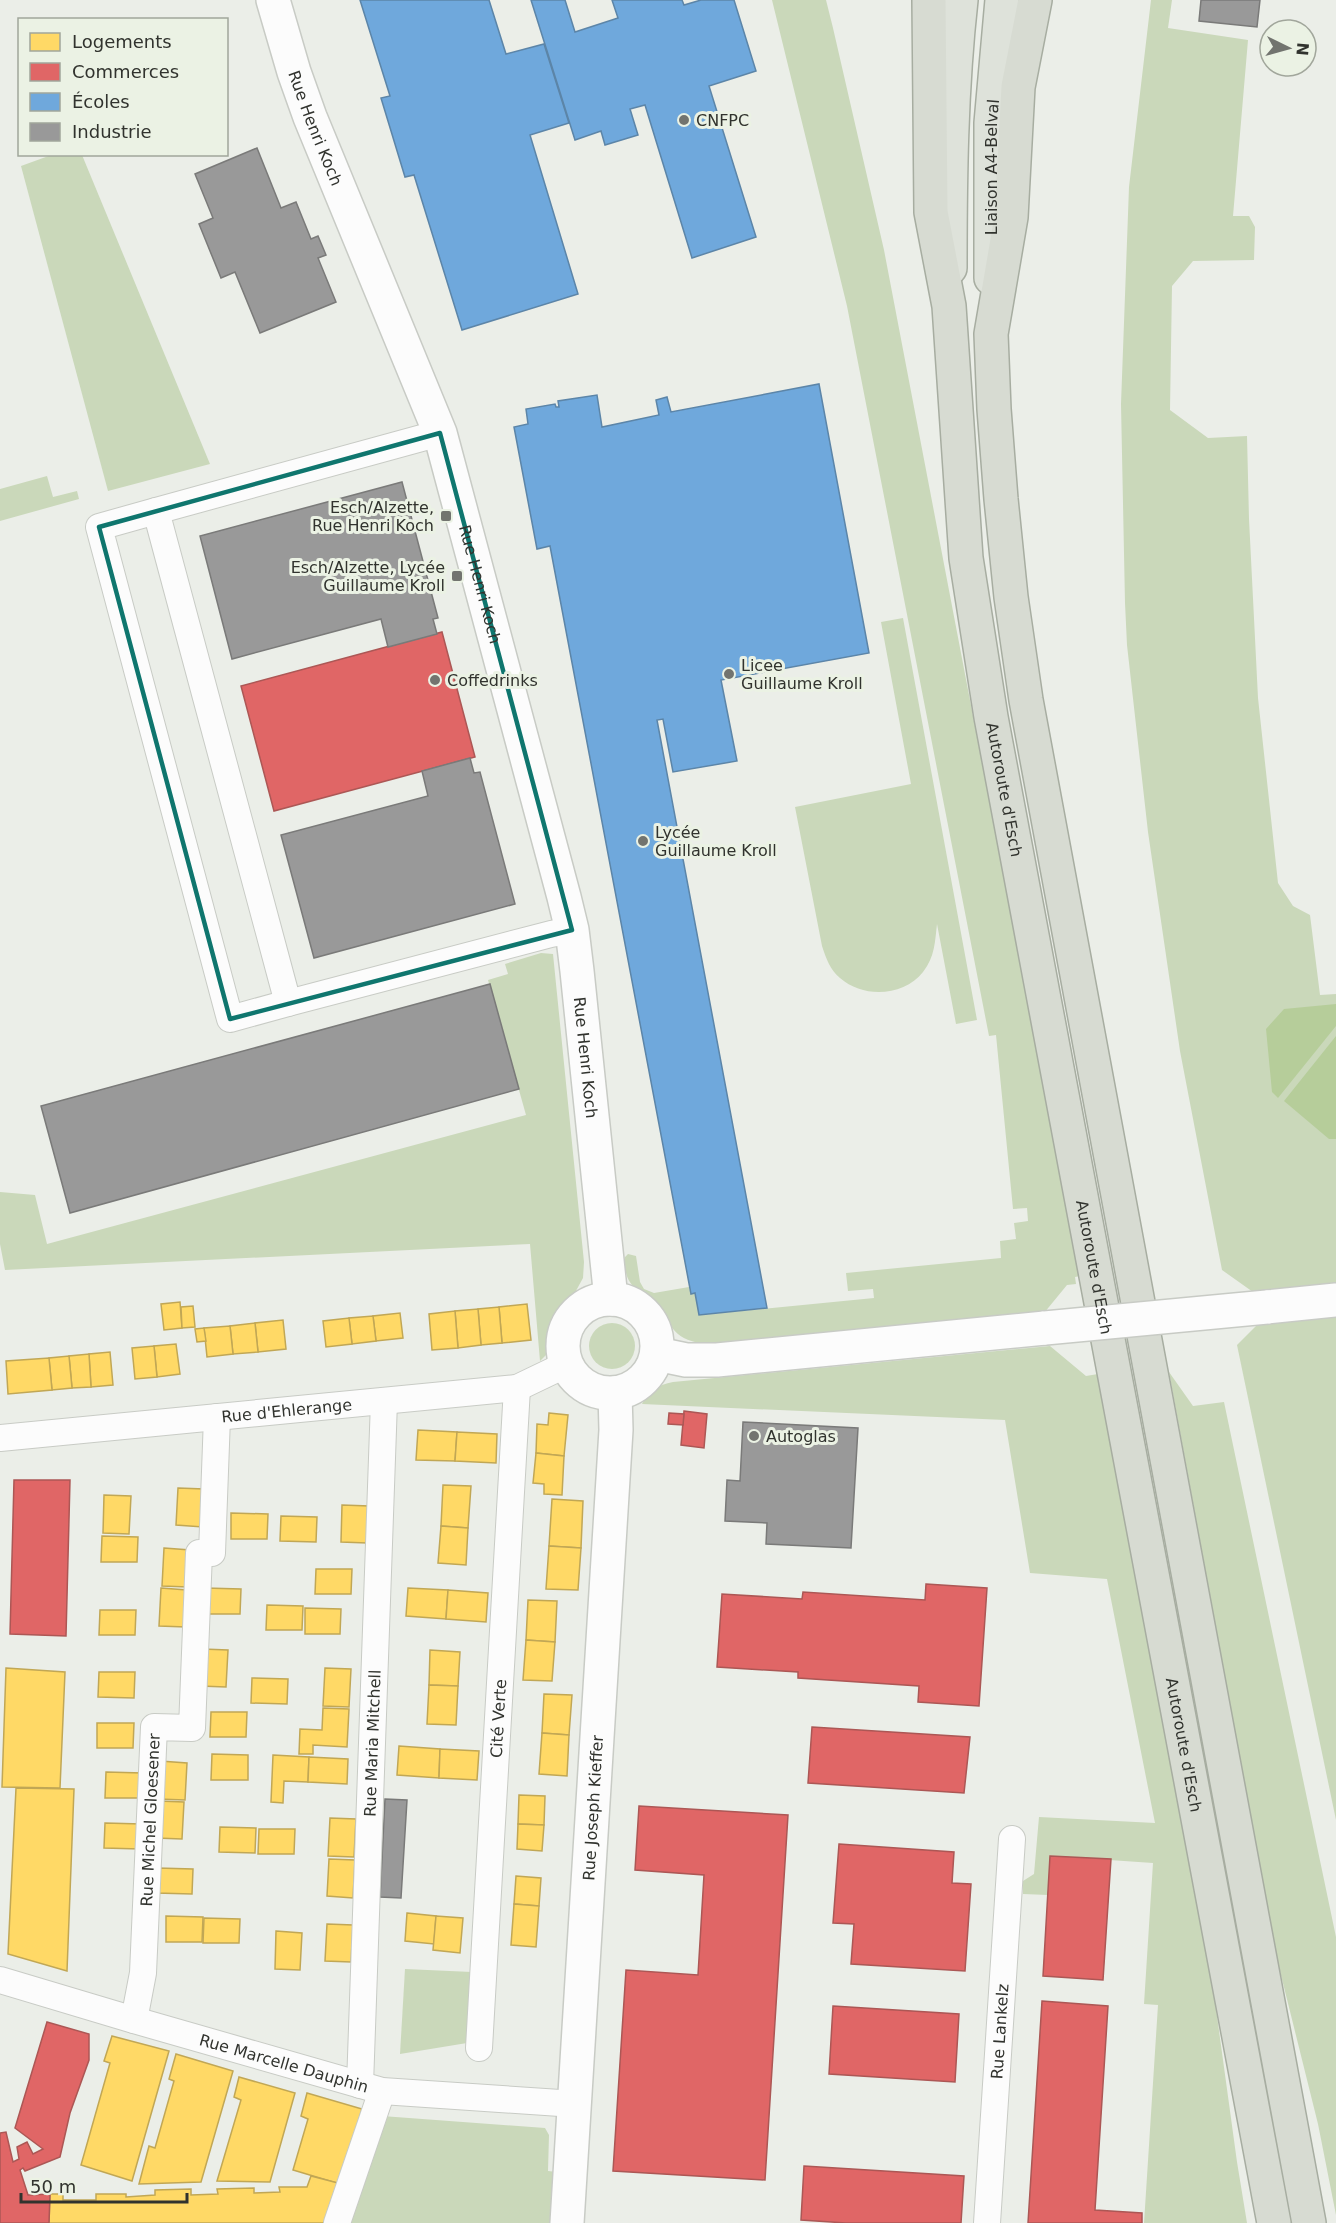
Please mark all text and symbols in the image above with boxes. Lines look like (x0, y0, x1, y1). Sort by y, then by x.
legend (18, 18, 228, 156)
north arrow (1258, 18, 1318, 78)
text: Logements (72, 31, 172, 52)
text: N (1292, 42, 1312, 57)
text: Commerces (72, 61, 179, 82)
street label: Rue Henri Koch (284, 68, 346, 189)
text: Écoles (72, 91, 130, 112)
street label: Liaison A4-Belval (982, 98, 1003, 235)
place label: CNFPC (696, 111, 749, 130)
marker: CNFPC (677, 113, 691, 127)
text: Industrie (72, 121, 151, 142)
place label: Esch/Alzette, Rue Henri Koch (312, 498, 434, 535)
marker: Esch/Alzette, Rue Henri Koch (439, 509, 453, 523)
street label: Rue Henri Koch (455, 523, 505, 646)
place label: Esch/Alzette, Lycée Guillaume Kroll (291, 558, 445, 595)
marker: Esch/Alzette, Lycée Guillaume Kroll (450, 569, 464, 583)
place label: Licee Guillaume Kroll (741, 656, 863, 693)
marker: Licee Guillaume Kroll (722, 667, 736, 681)
place label: Coffedrinks (447, 671, 538, 690)
marker: Coffedrinks (428, 673, 442, 687)
street label: Autoroute d'Esch (982, 721, 1026, 858)
place label: Lycée Guillaume Kroll (655, 823, 777, 860)
marker: Lycée Guillaume Kroll (636, 834, 650, 848)
street label: Rue Henri Koch (570, 996, 601, 1119)
street label: Autoroute d'Esch (1072, 1198, 1116, 1336)
street label: Rue d'Ehlerange (221, 1395, 353, 1427)
place label: Autoglas (766, 1427, 836, 1446)
marker: Autoglas (747, 1429, 761, 1443)
street label: Rue Maria Mitchell (360, 1669, 385, 1817)
street label: Autoroute d'Esch (1162, 1676, 1206, 1814)
street label: Cité Verte (487, 1679, 510, 1759)
street label: Rue Michel Gloesener (137, 1733, 164, 1907)
street label: Rue Joseph Kieffer (579, 1734, 607, 1881)
street label: Rue Lankelz (987, 1983, 1013, 2080)
street label: Rue Marcelle Dauphin (197, 2030, 371, 2097)
scale bar (21, 2166, 188, 2204)
text: 50 m (30, 2176, 76, 2197)

